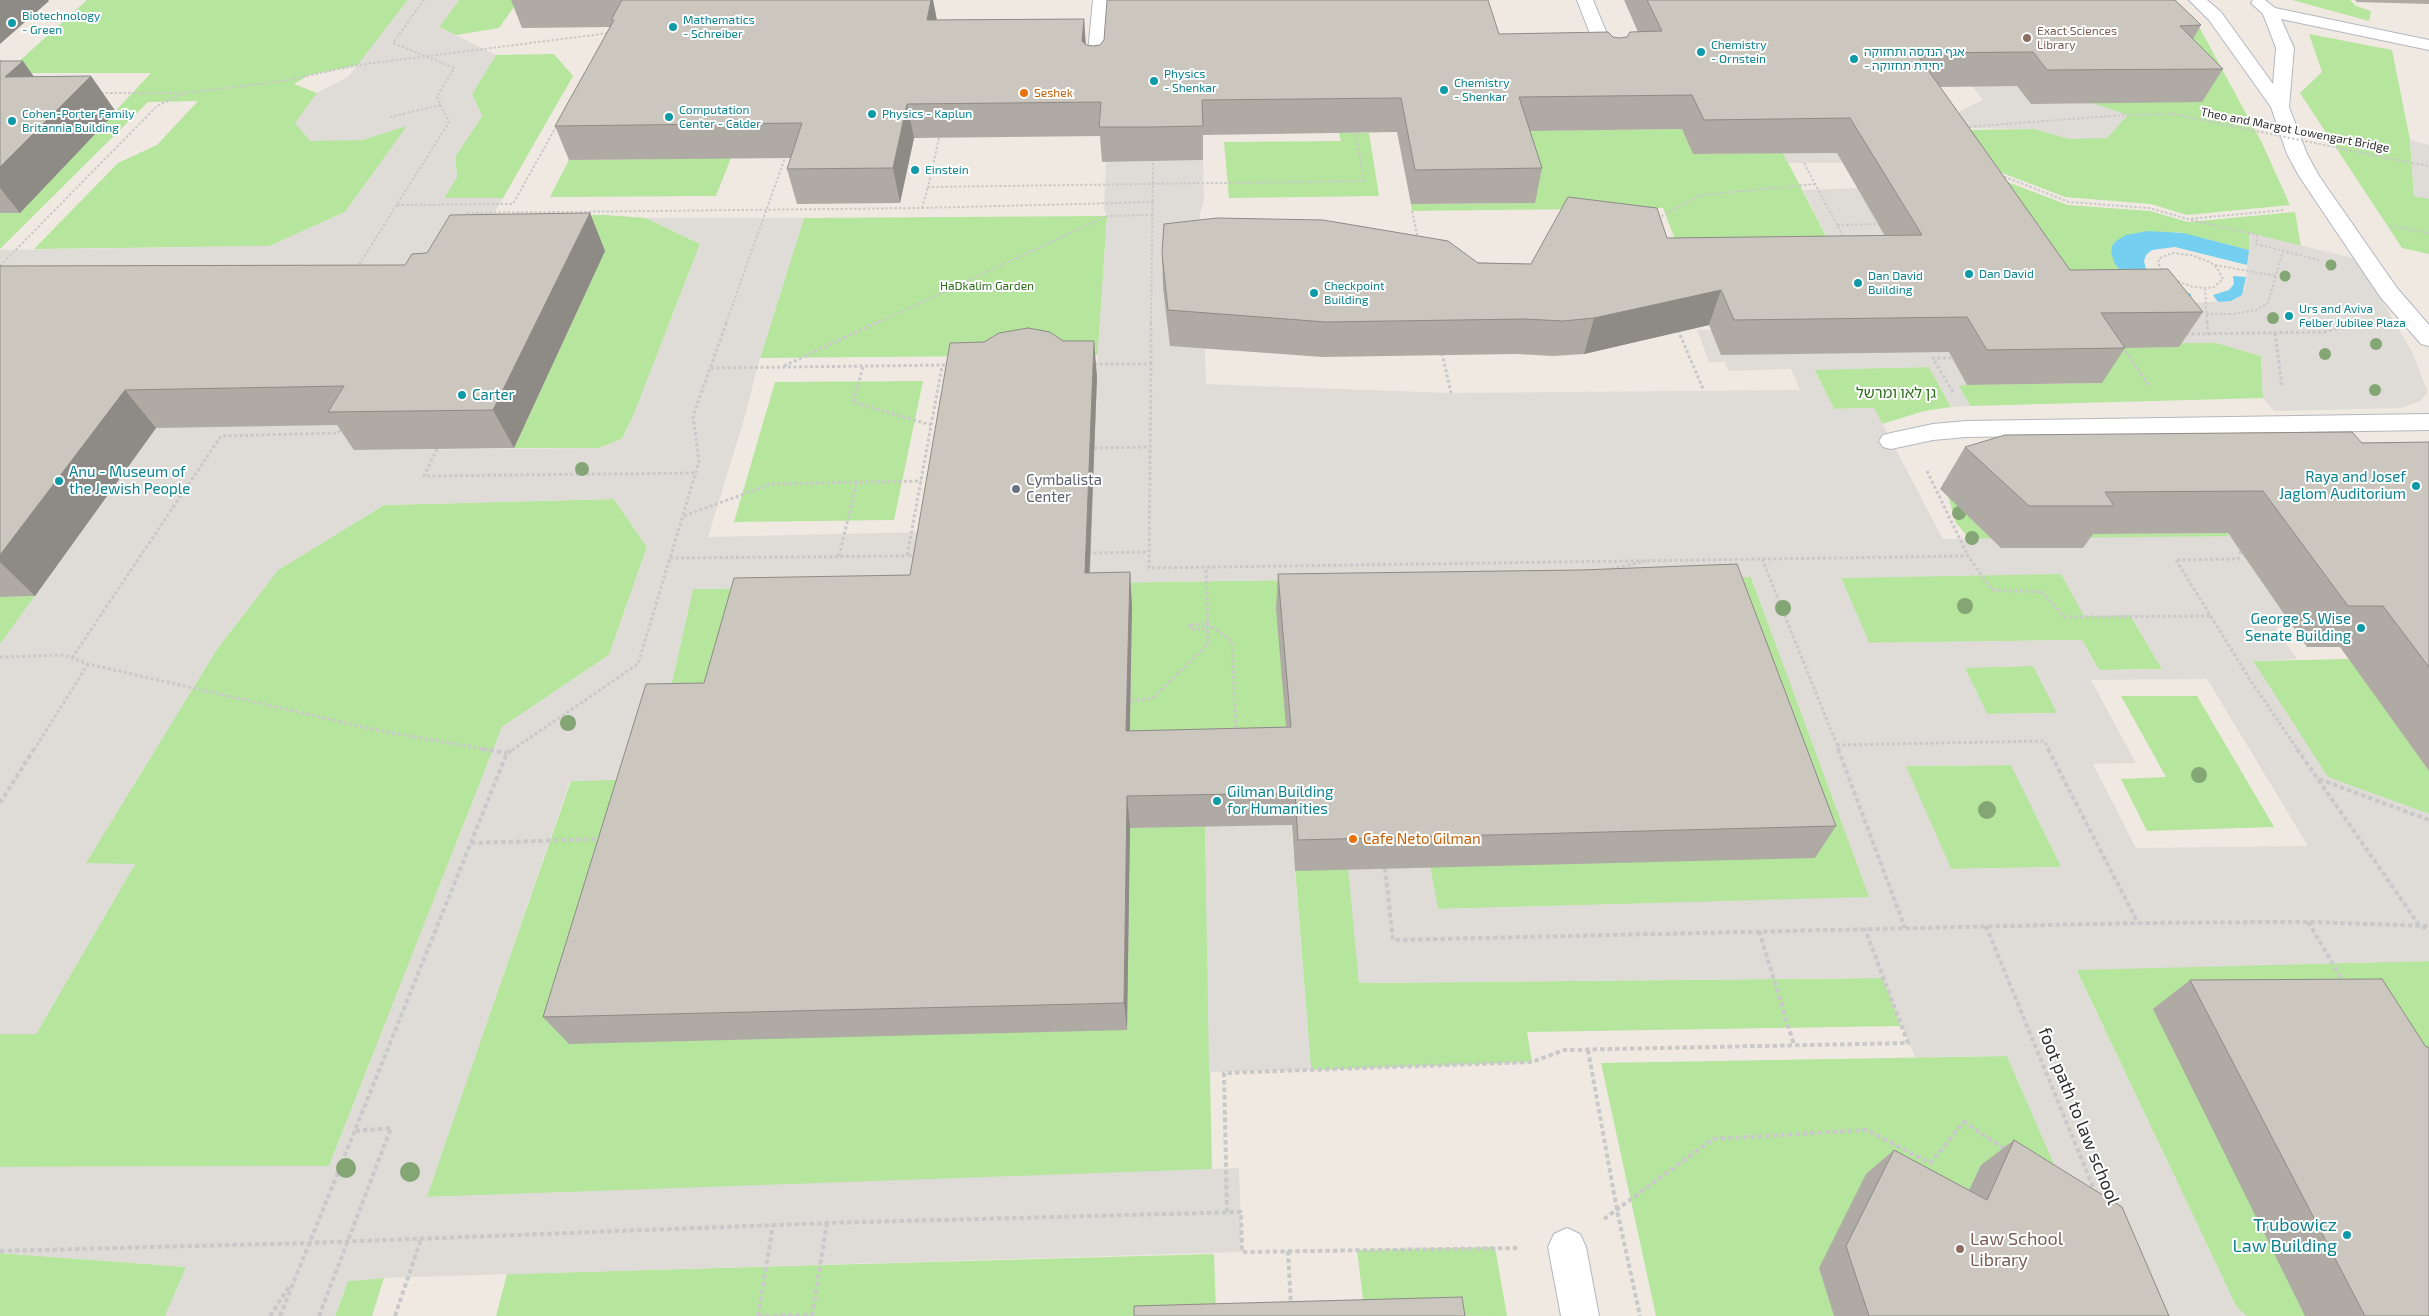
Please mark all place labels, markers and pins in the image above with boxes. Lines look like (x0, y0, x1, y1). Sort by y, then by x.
place label: Biotechnology - Green (22, 9, 100, 37)
place label: Mathematics - Schreiber (683, 13, 755, 41)
marker: Biotechnology - Green (6, 17, 18, 29)
marker: Mathematics - Schreiber (667, 21, 679, 33)
place label: Exact Sciences Library (2037, 24, 2117, 52)
marker: Exact Sciences Library (2021, 32, 2033, 44)
place label: Chemistry - Ornstein (1711, 38, 1767, 66)
place label: אגף הנדסה ותחזוקה - יחידת תחזוקה (1864, 45, 1965, 73)
marker: Chemistry - Ornstein (1695, 46, 1707, 58)
marker: אגף הנדסה ותחזוקה - יחידת תחזוקה (1848, 53, 1860, 65)
place label: Physics - Shenkar (1164, 67, 1217, 95)
marker: Physics - Shenkar (1148, 75, 1160, 87)
place label: Chemistry - Shenkar (1454, 76, 1510, 104)
marker: Chemistry - Shenkar (1438, 84, 1450, 96)
place label: Seshek (1034, 86, 1073, 100)
marker: Seshek (1018, 87, 1030, 99)
place label: Computation Center - Calder (679, 103, 761, 131)
place label: Cohen-Porter Family Britannia Building (22, 107, 134, 135)
place label: Physics - Kaplun (882, 107, 972, 121)
marker: Physics - Kaplun (866, 108, 878, 120)
marker: Computation Center - Calder (663, 111, 675, 123)
marker: Cohen-Porter Family Britannia Building (6, 115, 18, 127)
place label: Einstein (925, 163, 969, 177)
marker: Einstein (909, 164, 921, 176)
place label: Dan David (1979, 267, 2034, 281)
marker: Dan David (1963, 268, 1975, 280)
place label: Dan David Building (1868, 269, 1923, 297)
marker: Dan David Building (1852, 277, 1864, 289)
place label: Checkpoint Building (1324, 279, 1385, 307)
marker: Checkpoint Building (1308, 287, 1320, 299)
place label: Urs and Aviva Felber Jubilee Plaza (2299, 302, 2406, 330)
marker: Urs and Aviva Felber Jubilee Plaza (2283, 310, 2295, 322)
place label: Carter (472, 386, 515, 404)
marker: Carter (456, 389, 468, 401)
place label: Anu - Museum of the Jewish People (69, 463, 190, 498)
place label: Raya and Josef Jaglom Auditorium (2279, 468, 2406, 503)
place label: Cymbalista Center (1026, 471, 1102, 506)
marker: Anu - Museum of the Jewish People (53, 475, 65, 487)
marker: Raya and Josef Jaglom Auditorium (2410, 480, 2422, 492)
marker: Cymbalista Center (1010, 483, 1022, 495)
place label: George S. Wise Senate Building (2245, 610, 2351, 645)
marker: George S. Wise Senate Building (2355, 622, 2367, 634)
place label: Gilman Building for Humanities (1227, 783, 1333, 818)
marker: Gilman Building for Humanities (1211, 795, 1223, 807)
place label: Cafe Neto Gilman (1363, 830, 1481, 848)
marker: Cafe Neto Gilman (1347, 833, 1359, 845)
place label: Trubowicz Law Building (2233, 1214, 2337, 1256)
place label: Law School Library (1970, 1228, 2063, 1270)
marker: Trubowicz Law Building (2341, 1229, 2353, 1241)
marker: Law School Library (1954, 1243, 1966, 1255)

